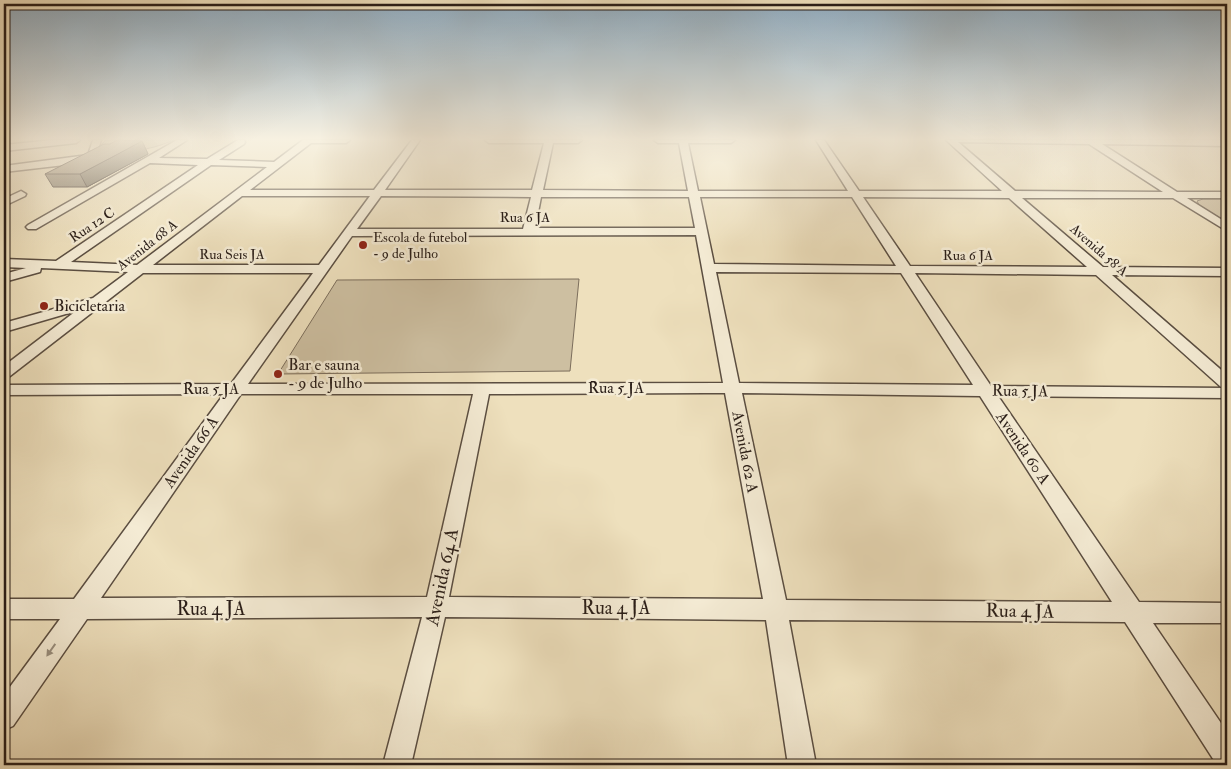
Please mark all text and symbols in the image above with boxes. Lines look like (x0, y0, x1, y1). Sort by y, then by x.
street label: Rua 12 C (66, 204, 118, 246)
street label: Rua 6 JA (500, 209, 550, 226)
street label: Avenida 68 A (113, 216, 181, 275)
street label: Avenida 58 A (1066, 220, 1132, 280)
place label: Escola de futebol - 9 de Julho (373, 229, 468, 262)
marker: Escola de futebol - 9 de Julho (357, 239, 369, 251)
street label: Rua Seis JA (199, 246, 265, 263)
street label: Rua 6 JA (943, 247, 993, 264)
place label: Bicicletaria (54, 296, 125, 316)
marker: Bicicletaria (38, 300, 50, 312)
place label: Bar e sauna - 9 de Julho (288, 355, 363, 394)
marker: Bar e sauna - 9 de Julho (272, 368, 284, 380)
street label: Rua 5 JA (588, 378, 644, 399)
street label: Rua 5 JA (183, 379, 239, 400)
street label: Rua 5 JA (992, 381, 1048, 402)
street label: Avenida 60 A (991, 407, 1055, 488)
street label: Avenida 62 A (727, 408, 763, 495)
street label: Avenida 66 A (158, 412, 223, 493)
street label: Avenida 64 A (420, 526, 464, 629)
street label: Rua 4 JA (581, 596, 651, 620)
street label: Rua 4 JA (176, 597, 246, 621)
street label: Rua 4 JA (985, 598, 1055, 624)
one-way arrow (46, 643, 56, 656)

